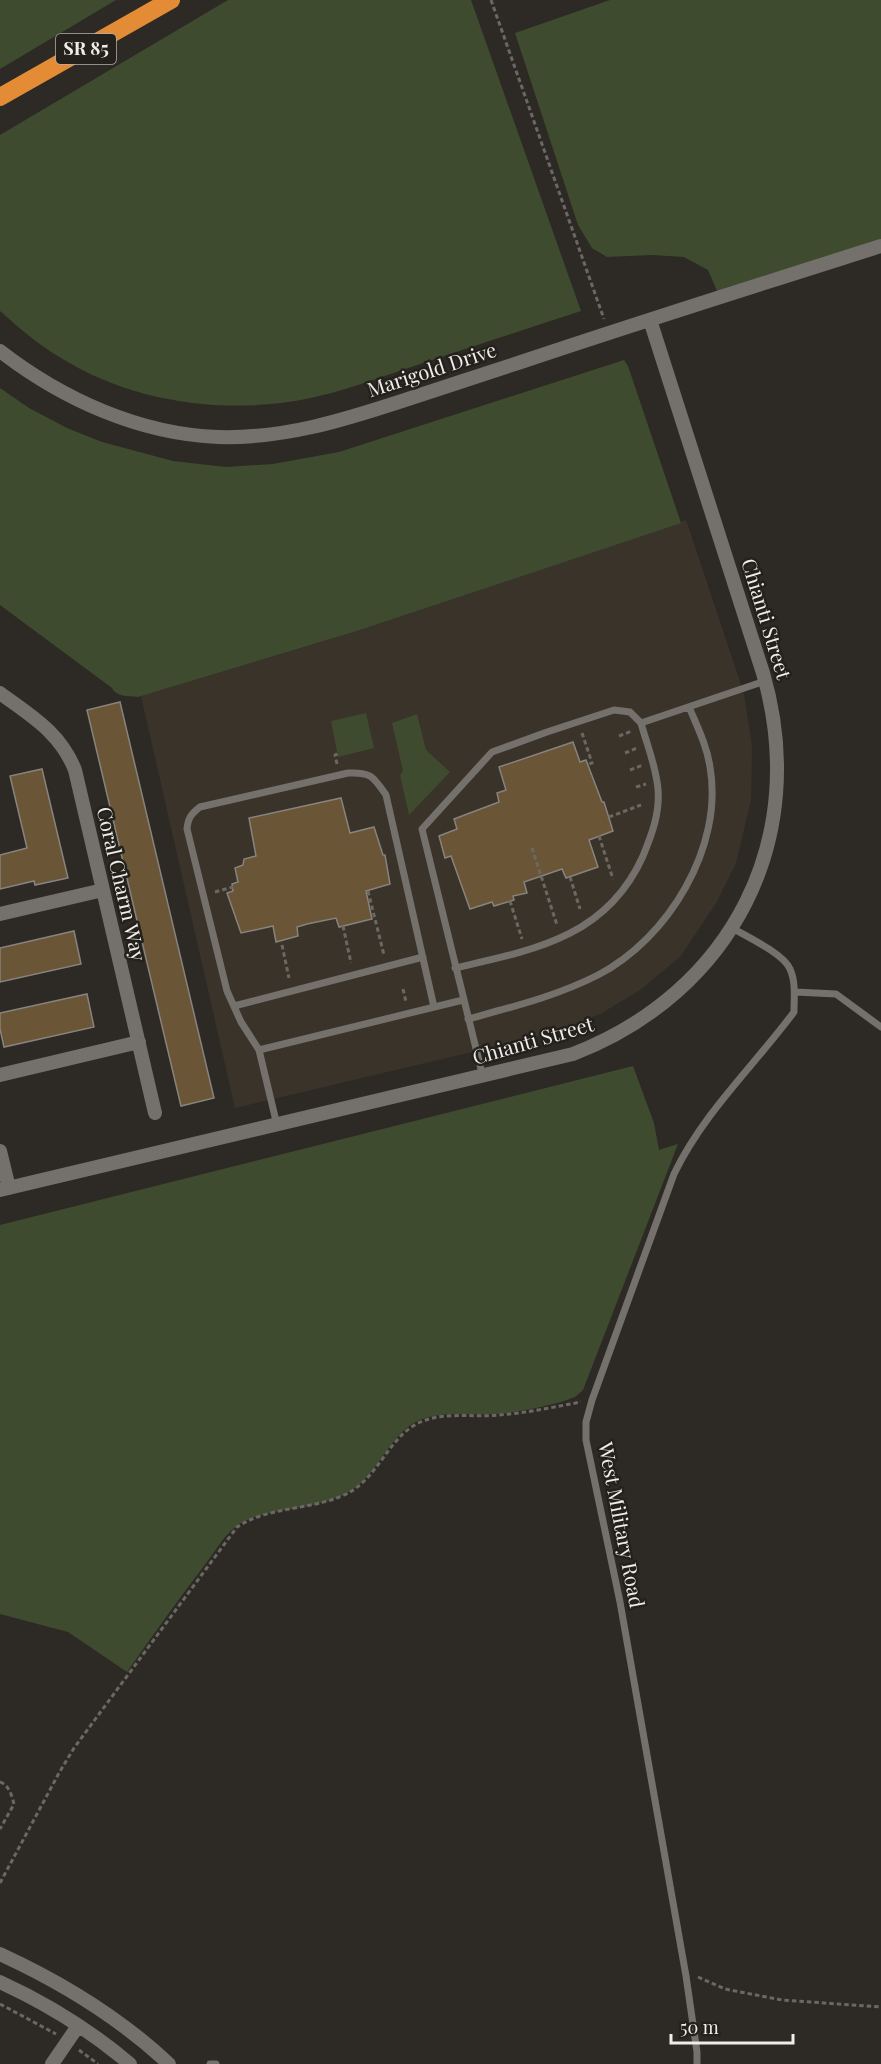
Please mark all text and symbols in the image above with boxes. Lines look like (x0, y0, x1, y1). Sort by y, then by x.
road number: SR 85 (56, 34, 116, 64)
street label: Marigold Drive (364, 335, 500, 402)
street label: Chianti Street (736, 555, 799, 683)
street label: Coral Charm Way (92, 804, 153, 964)
street label: Chianti Street (469, 1009, 597, 1070)
street label: West Military Road (593, 1439, 652, 1610)
scale bar (671, 2007, 792, 2045)
text: 50 m (680, 2015, 719, 2039)

